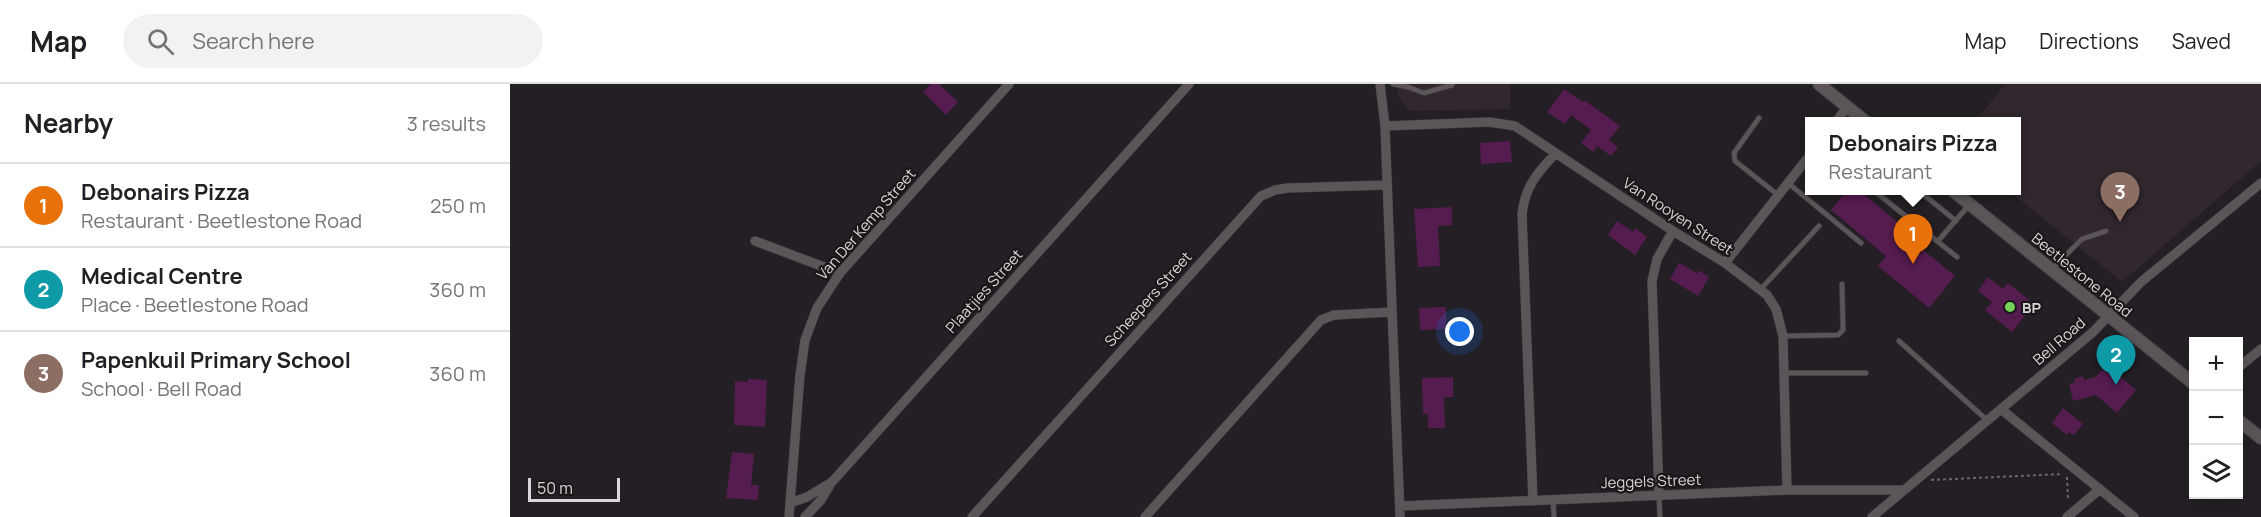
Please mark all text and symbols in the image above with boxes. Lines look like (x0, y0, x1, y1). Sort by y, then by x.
search box (123, 14, 543, 68)
text: Map (30, 22, 87, 60)
icon: search (144, 25, 177, 58)
text: Search here (192, 26, 315, 56)
text: Map (1965, 27, 2006, 55)
text: Directions (2039, 27, 2139, 55)
text: Saved (2172, 27, 2231, 55)
text: Nearby (24, 105, 113, 141)
text: 3 results (407, 110, 486, 137)
popup (1805, 117, 2021, 195)
text: Debonairs Pizza (1829, 128, 1997, 158)
text: Restaurant (1829, 158, 1932, 185)
street label: Van Der Kemp Street (812, 164, 920, 284)
street label: Van Rooyen Street (1619, 172, 1737, 260)
pin: 3 (2100, 172, 2140, 222)
text: Debonairs Pizza (81, 177, 250, 207)
text: 1 (39, 192, 48, 219)
text: 250 m (430, 192, 486, 219)
text: Restaurant · Beetlestone Road (81, 207, 362, 234)
pin: 1 (1894, 214, 1932, 264)
street label: Beetlestone Road (2027, 228, 2137, 322)
street label: Plaatjies Street (941, 245, 1027, 337)
street label: Scheepers Street (1100, 247, 1196, 351)
text: Medical Centre (81, 261, 243, 291)
text: 2 (38, 276, 49, 303)
text: 360 m (429, 276, 486, 303)
text: Place · Beetlestone Road (81, 291, 309, 318)
place label: BP (2022, 297, 2041, 318)
marker: BP (2003, 300, 2017, 314)
street label: Bell Road (2028, 312, 2090, 370)
your location (1445, 317, 1474, 346)
pin: 2 (2096, 336, 2136, 385)
map controls (2189, 337, 2243, 499)
button: + (2189, 337, 2243, 391)
text: Papenkuil Primary School (81, 345, 351, 375)
text: 3 (38, 360, 49, 387)
text: 360 m (429, 360, 486, 387)
text: School · Bell Road (81, 375, 242, 402)
button: − (2189, 391, 2243, 445)
button: layers (2189, 445, 2243, 499)
street label: Jeggels Street (1600, 469, 1702, 493)
scale bar (528, 475, 620, 502)
text: 50 m (537, 477, 573, 499)

